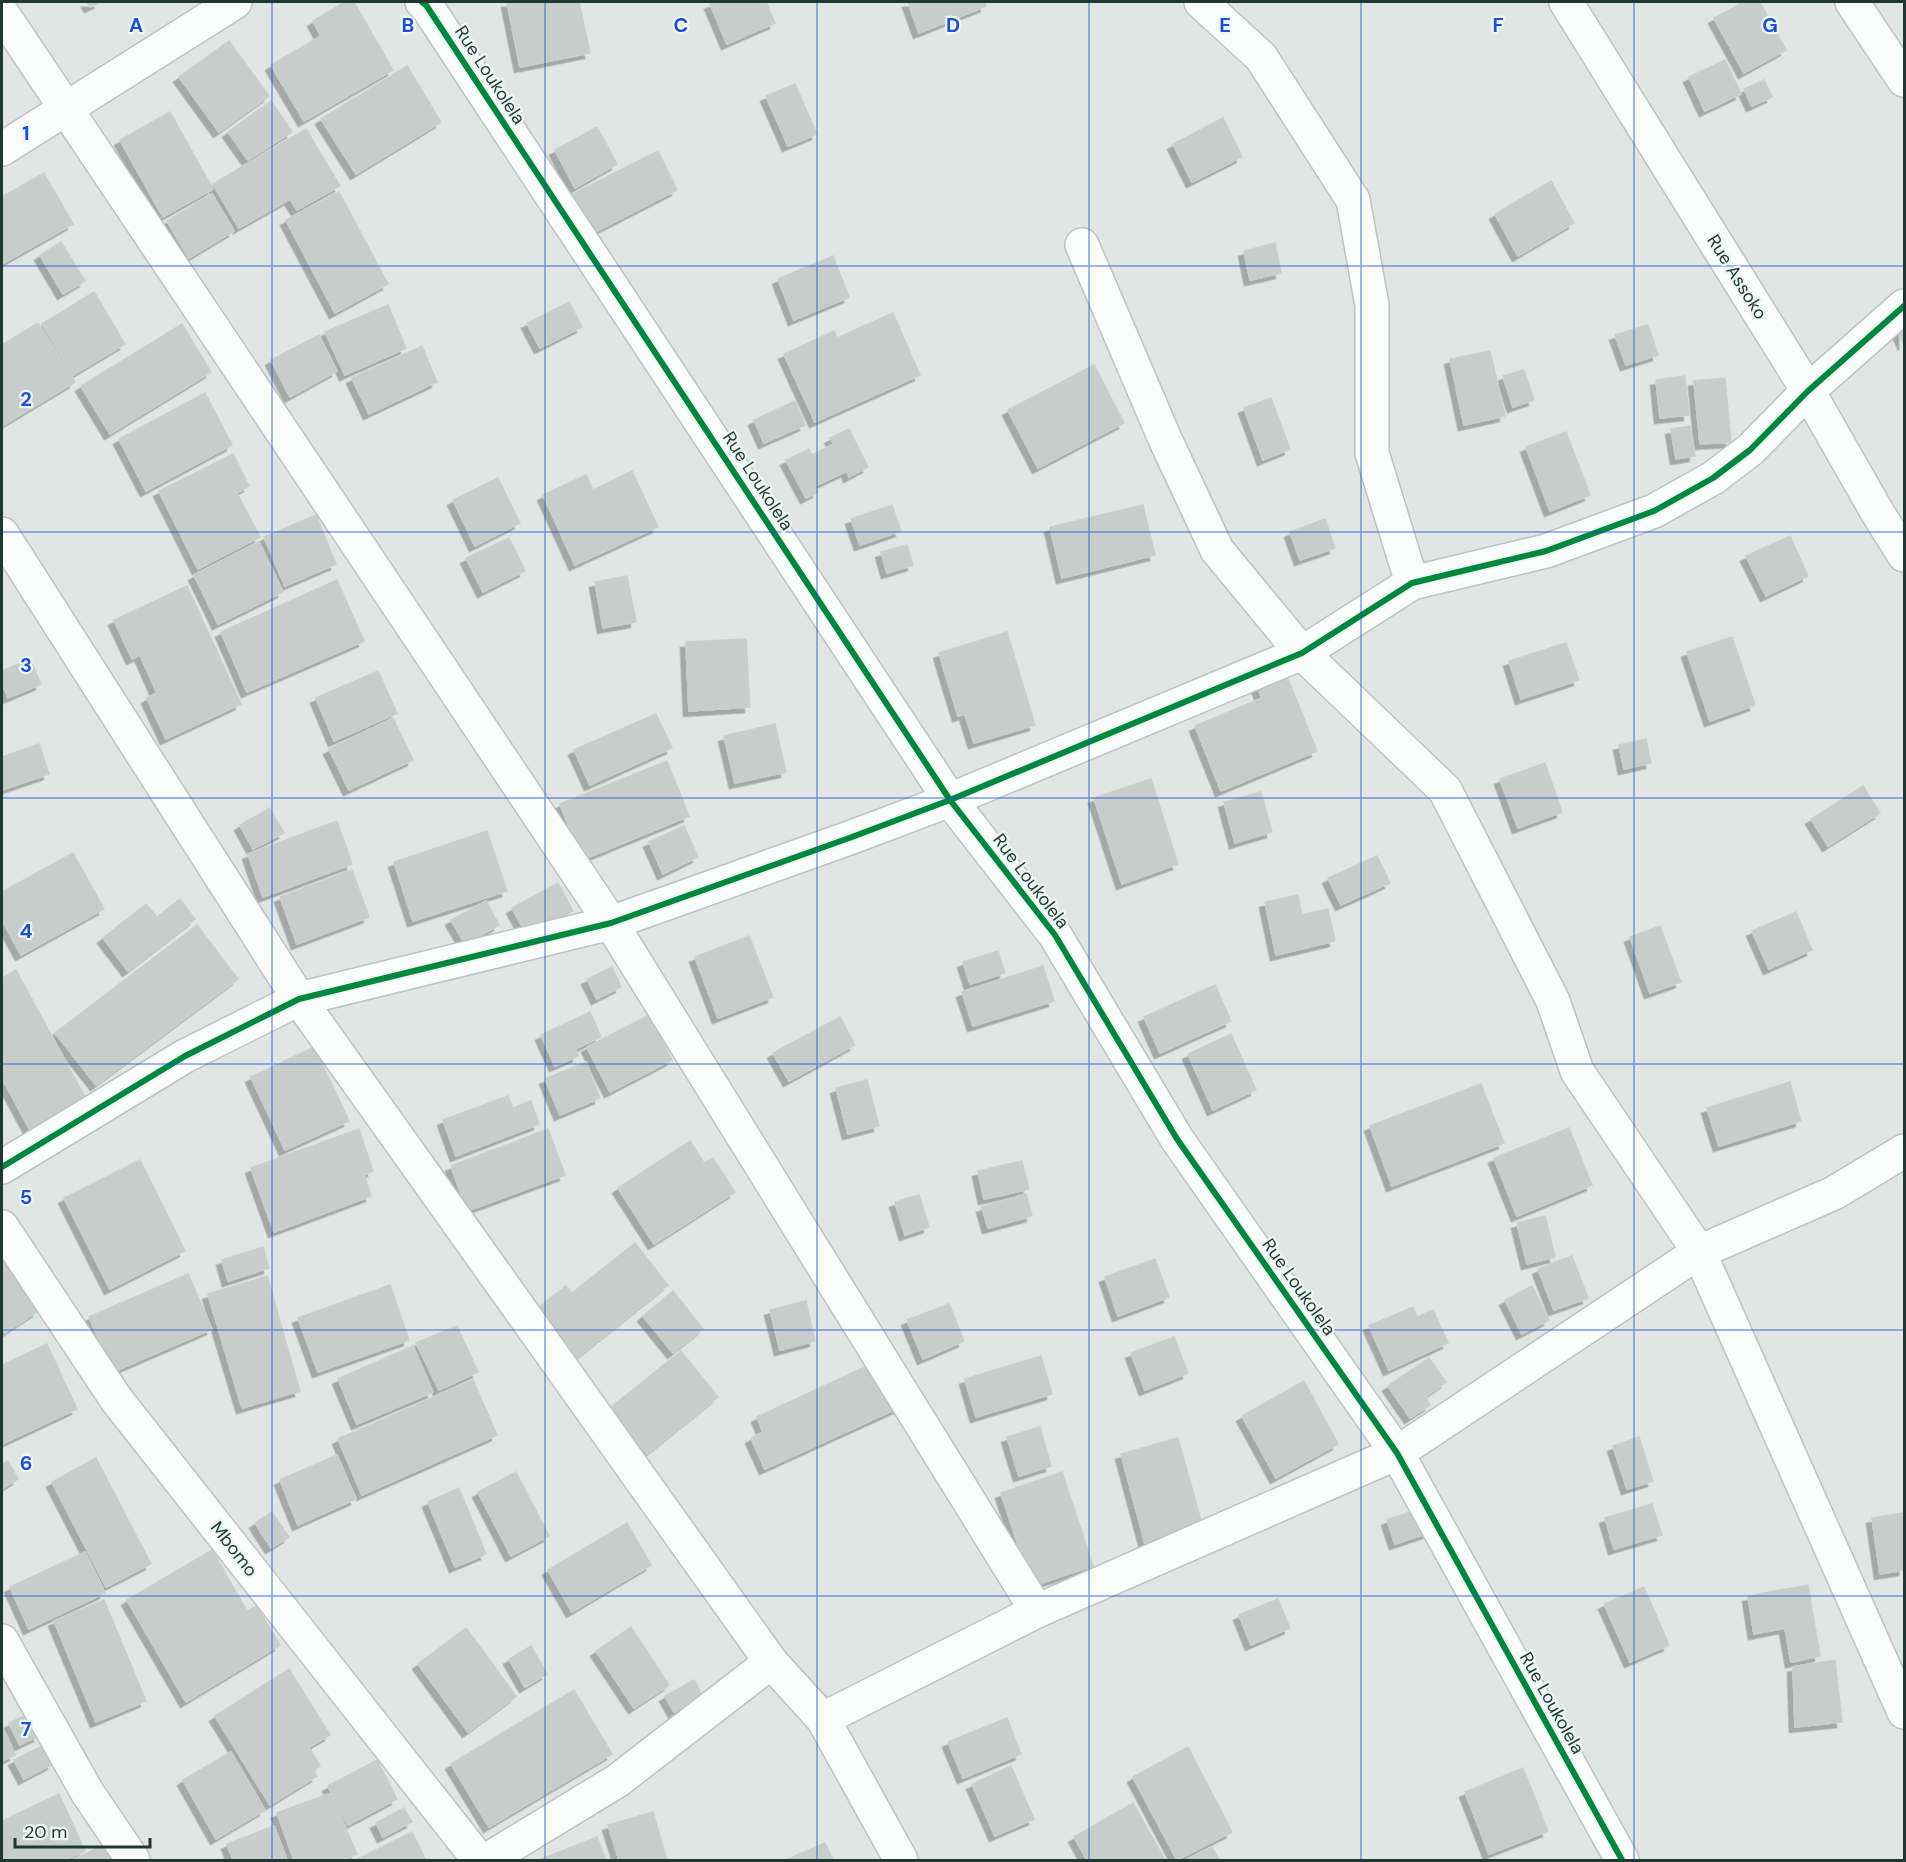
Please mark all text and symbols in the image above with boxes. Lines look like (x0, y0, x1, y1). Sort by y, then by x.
text: A (129, 12, 143, 38)
text: B (402, 12, 414, 38)
text: C (674, 12, 688, 38)
text: D (946, 12, 960, 38)
text: E (1219, 12, 1231, 38)
text: F (1492, 12, 1504, 38)
text: G (1762, 12, 1778, 38)
street label: Rue Loukolela (449, 21, 531, 129)
text: 1 (22, 120, 30, 146)
street label: Rue Assoko (1701, 230, 1773, 324)
text: 2 (20, 386, 32, 412)
street label: Rue Loukolela (717, 427, 799, 535)
text: 3 (20, 652, 32, 678)
street label: Rue Loukolela (987, 829, 1075, 933)
text: 4 (20, 918, 33, 944)
text: 5 (20, 1184, 32, 1210)
street label: Rue Loukolela (1257, 1234, 1341, 1340)
text: 6 (20, 1450, 32, 1476)
street label: Mbomo (205, 1516, 263, 1582)
street label: Rue Loukolela (1514, 1648, 1590, 1758)
text: 7 (21, 1716, 32, 1742)
scale bar (15, 1811, 150, 1849)
text: 20 m (24, 1820, 67, 1844)

